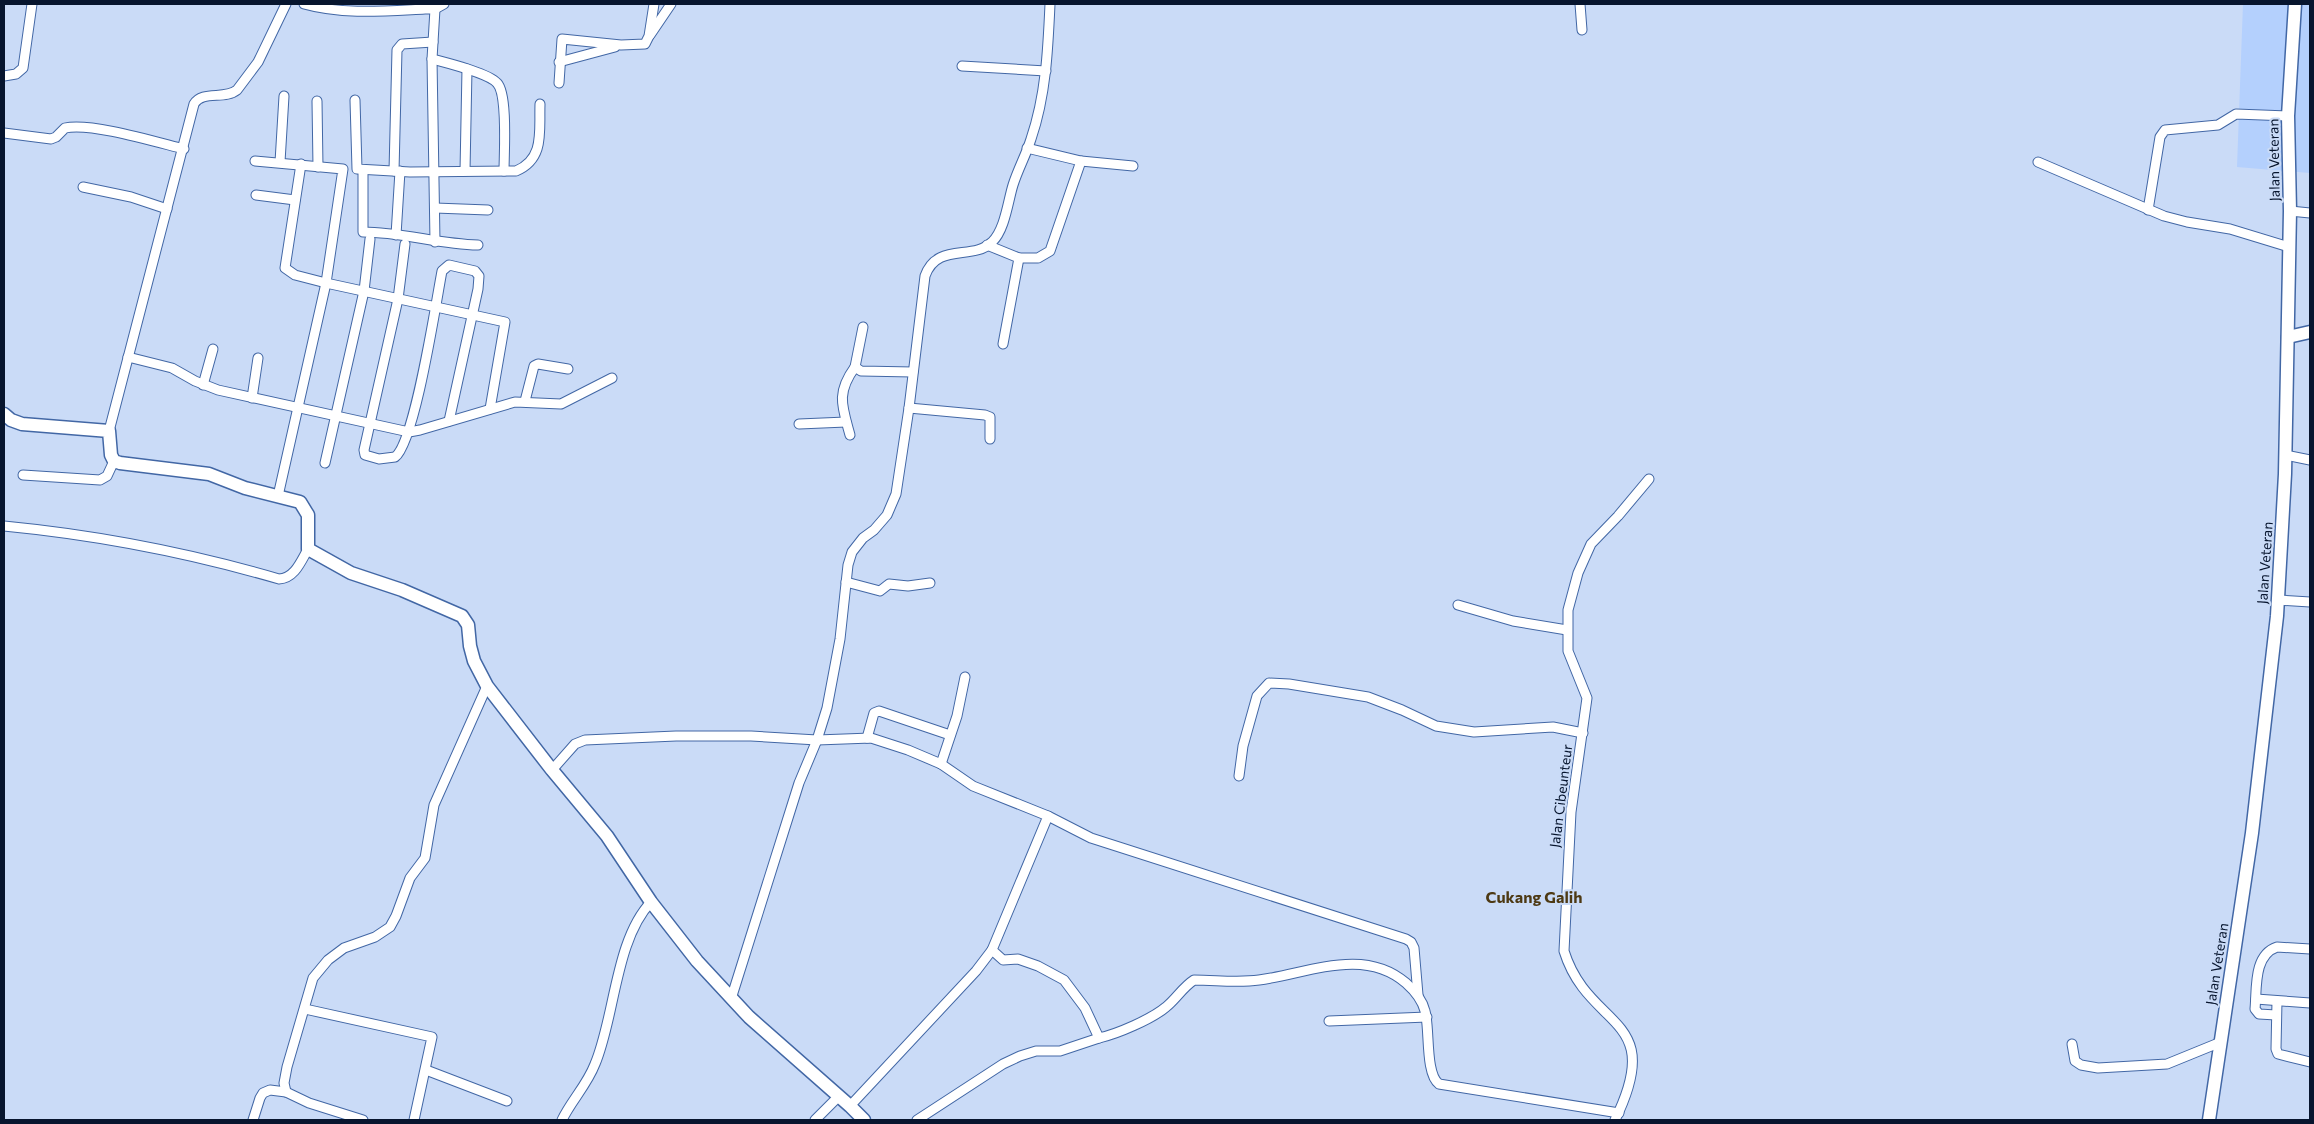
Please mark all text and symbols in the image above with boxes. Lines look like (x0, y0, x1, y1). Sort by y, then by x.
street label: Jalan Veteran (2264, 119, 2283, 202)
street label: Jalan Veteran (2253, 521, 2276, 605)
street label: Jalan Cibeunteur (1546, 743, 1575, 849)
district label: Cukang Galih (1486, 887, 1582, 906)
street label: Jalan Veteran (2202, 922, 2231, 1006)

